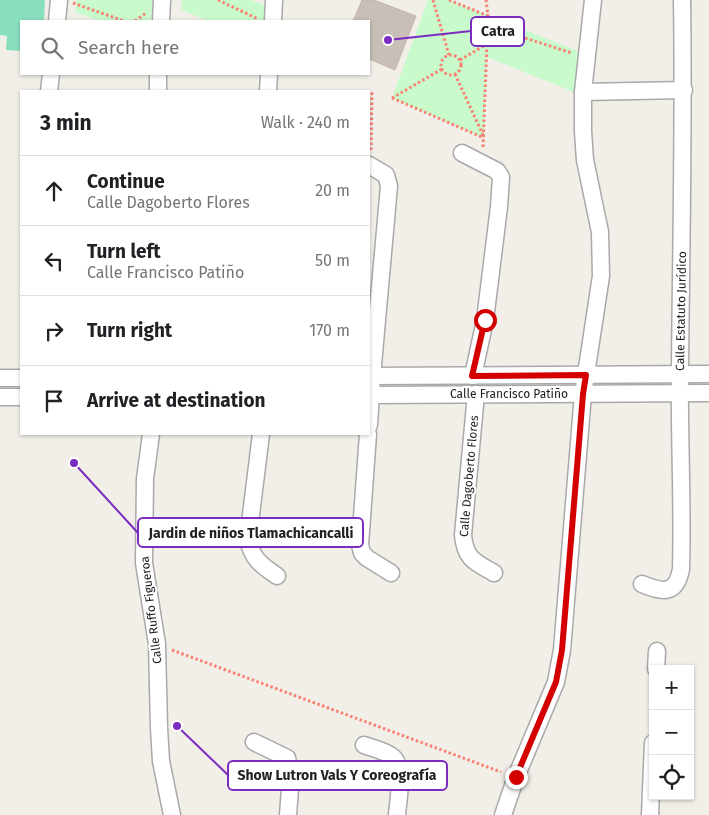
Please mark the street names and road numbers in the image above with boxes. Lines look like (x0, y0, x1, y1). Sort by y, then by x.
street label: Calle Estatuto Jurídico (673, 251, 689, 371)
street label: Calle Francisco Patiño (450, 387, 568, 401)
street label: Calle Dagoberto Flores (457, 414, 481, 537)
street label: Calle Ruffo Figueroa (137, 555, 165, 665)

